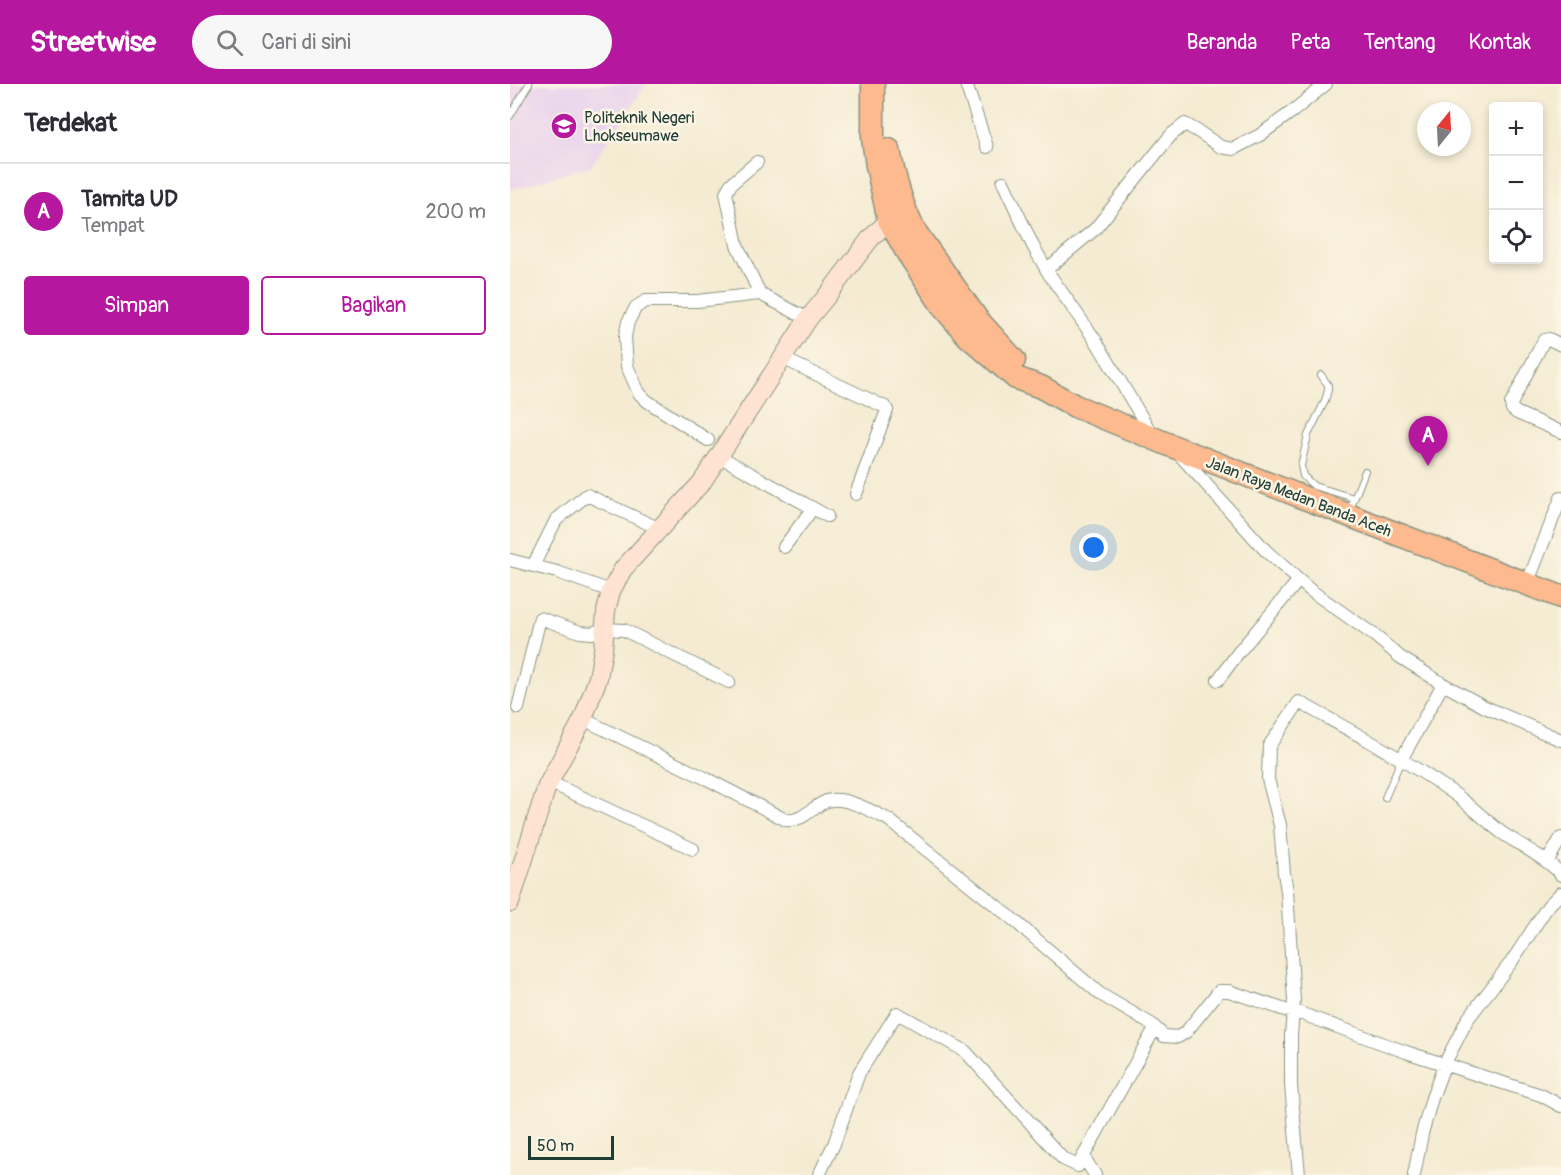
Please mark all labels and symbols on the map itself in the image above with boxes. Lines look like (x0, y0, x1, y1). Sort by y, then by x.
north arrow (1417, 102, 1471, 156)
place label: Politeknik Negeri Lhokseumawe (584, 108, 694, 146)
school or university icon: Politeknik Negeri Lhokseumawe (549, 111, 579, 141)
pin: A (1408, 416, 1448, 466)
street label: Jalan Raya Medan Banda Aceh (1203, 452, 1394, 542)
your location (1079, 533, 1108, 562)
scale bar (528, 1133, 614, 1160)

